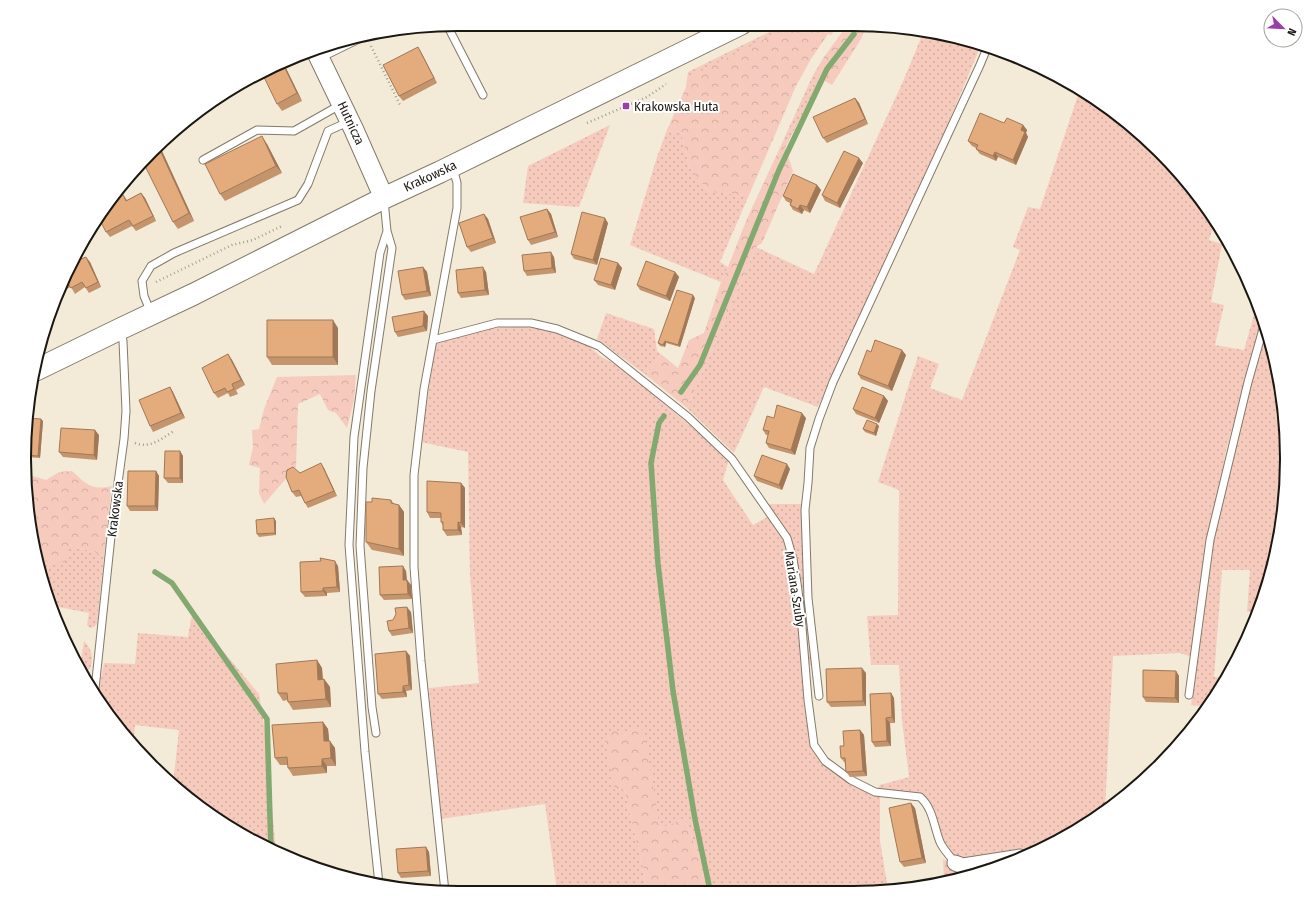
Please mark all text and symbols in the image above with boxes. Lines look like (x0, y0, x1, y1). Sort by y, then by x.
north arrow (1263, 8, 1303, 48)
text: N (1284, 26, 1299, 38)
street label: Hutnicza (334, 99, 368, 147)
place label: Krakowska Huta (634, 99, 719, 114)
marker: Krakowska Huta (621, 101, 631, 111)
street label: Krakowska (401, 157, 459, 195)
street label: Krakowska (104, 480, 126, 538)
street label: Mariana Szuby (782, 550, 808, 628)

